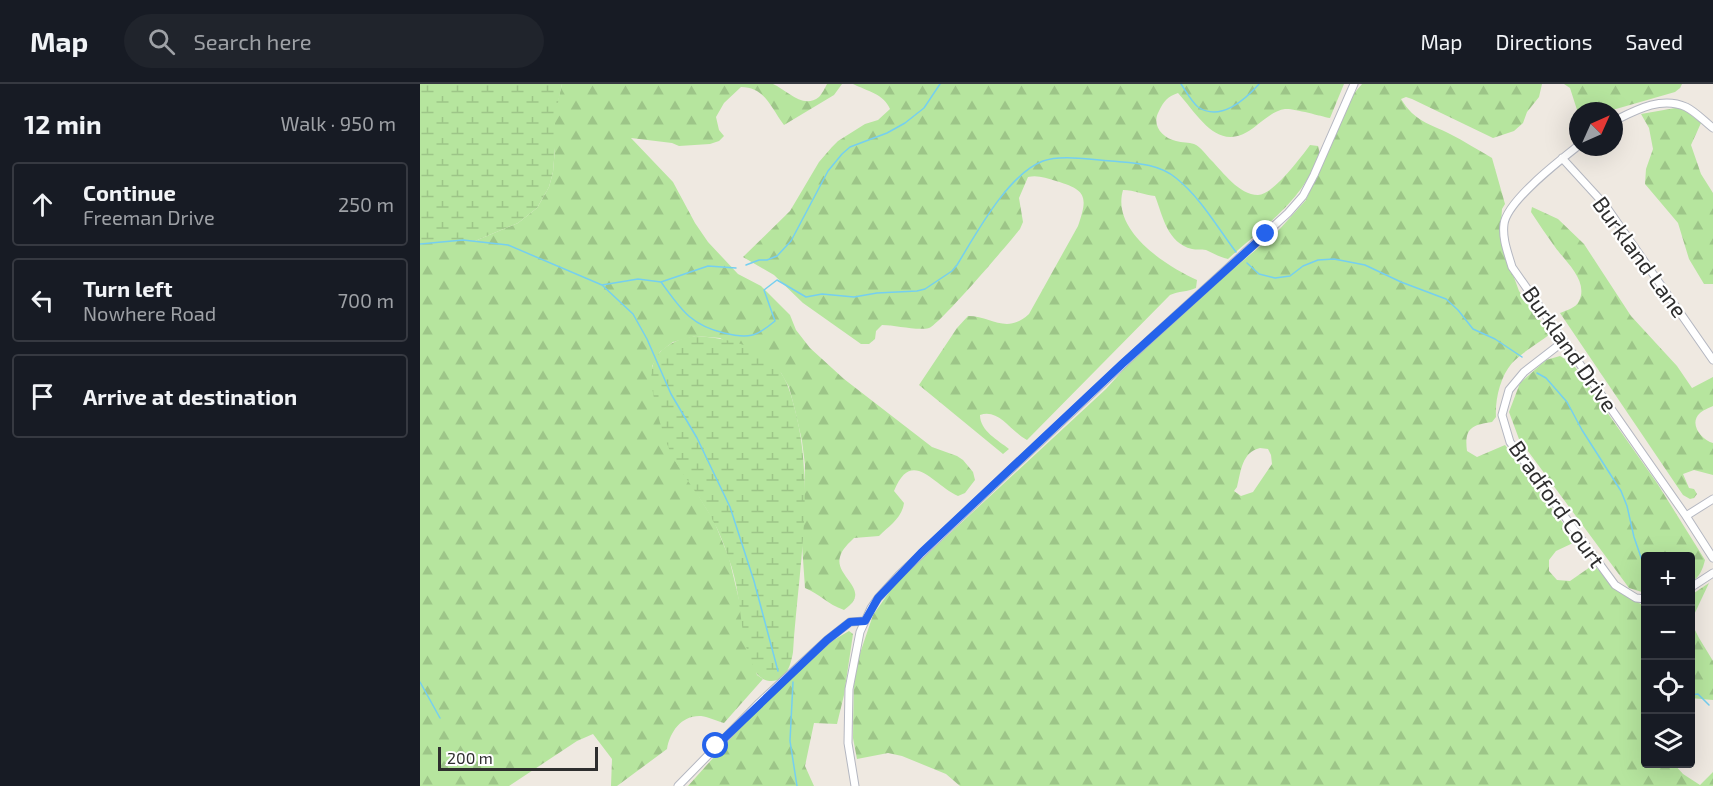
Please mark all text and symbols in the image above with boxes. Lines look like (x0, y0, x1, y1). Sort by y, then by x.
search box (124, 14, 544, 68)
text: Map (30, 24, 88, 58)
icon: search (145, 25, 178, 58)
text: Search here (193, 28, 312, 54)
text: Map (1420, 29, 1463, 54)
text: Directions (1496, 29, 1592, 54)
text: Saved (1625, 29, 1683, 54)
north arrow (1569, 102, 1623, 156)
text: 12 min (24, 108, 102, 139)
text: Walk · 950 m (281, 111, 396, 135)
text: Continue (83, 179, 176, 205)
icon: ahead (26, 188, 59, 221)
street label: Burkland Lane (1588, 191, 1693, 322)
text: 250 m (338, 192, 394, 216)
text: Freeman Drive (83, 205, 215, 229)
route end (1252, 220, 1278, 246)
text: Turn left (83, 275, 172, 301)
street label: Burkland Drive (1518, 281, 1624, 416)
icon: left (26, 284, 59, 317)
text: 700 m (338, 288, 394, 312)
text: Nowhere Road (83, 301, 216, 325)
icon: arrive (26, 380, 59, 413)
text: Arrive at destination (83, 383, 297, 409)
street label: Bradford Court (1505, 435, 1611, 572)
map controls (1641, 552, 1695, 768)
button: + (1641, 552, 1695, 606)
button: − (1641, 606, 1695, 660)
button: locate (1641, 660, 1695, 714)
button: layers (1641, 714, 1695, 768)
route start (702, 732, 728, 758)
scale bar (438, 744, 598, 772)
text: 200 m (447, 748, 493, 767)

